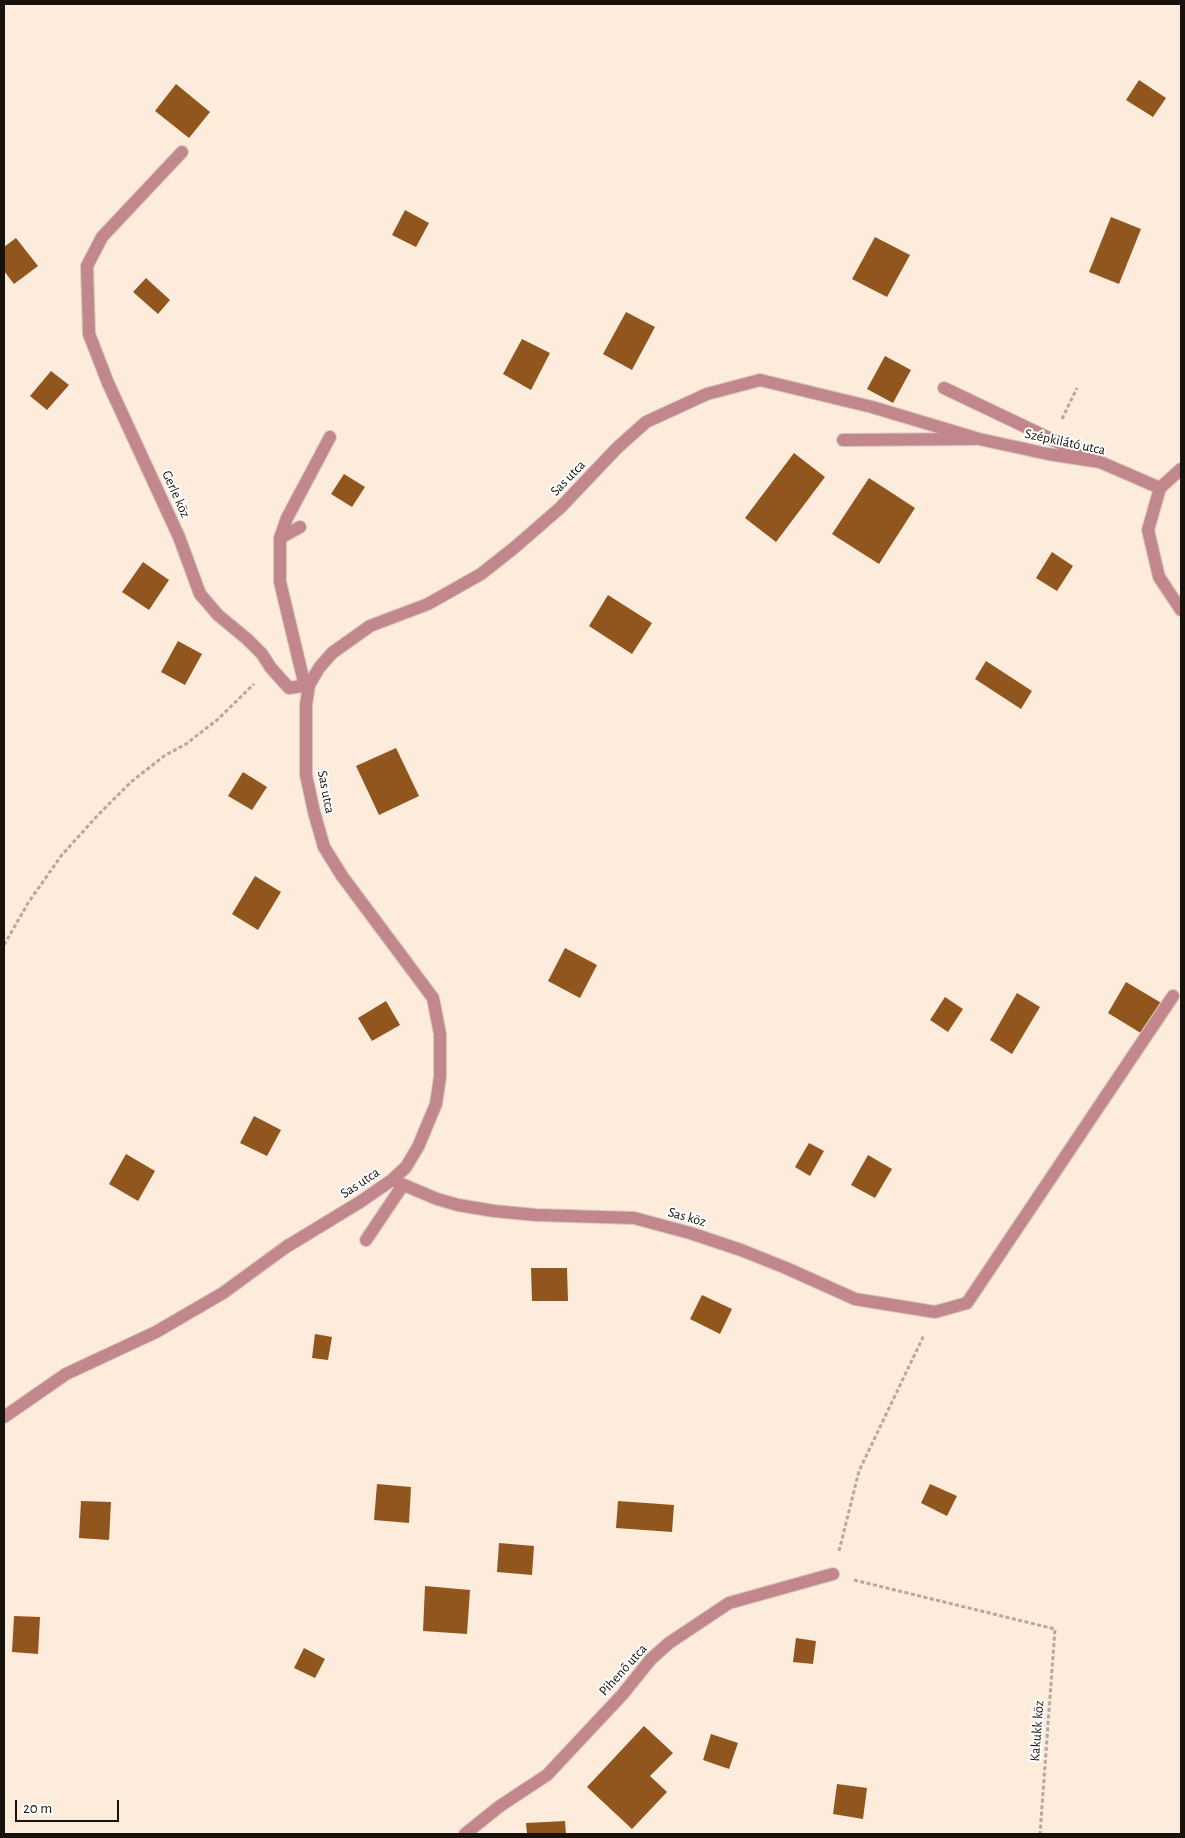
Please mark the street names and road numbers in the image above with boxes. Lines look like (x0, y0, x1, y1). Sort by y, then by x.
street label: Szépkilátó utca (1023, 425, 1107, 459)
street label: Sas utca (547, 457, 589, 499)
street label: Gerle köz (158, 468, 194, 520)
street label: Sas utca (314, 769, 338, 815)
street label: Sas utca (337, 1164, 383, 1202)
street label: Sas köz (666, 1204, 708, 1230)
street label: Pihenő utca (595, 1641, 651, 1699)
street label: Kakukk köz (1026, 1700, 1048, 1762)

